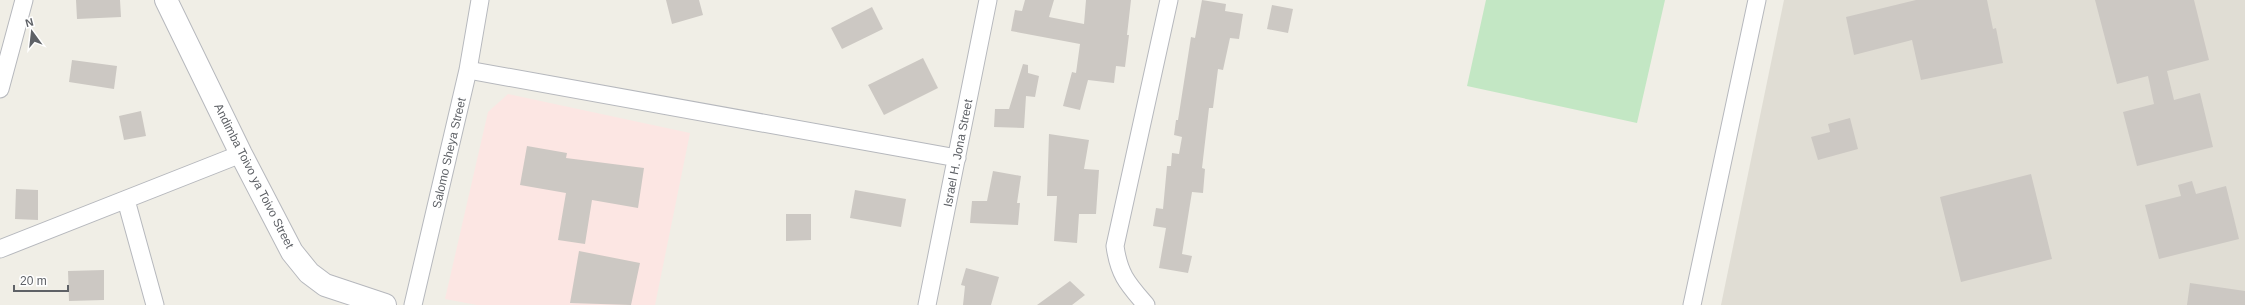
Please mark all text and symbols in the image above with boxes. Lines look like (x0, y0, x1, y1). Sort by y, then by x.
north arrow (12, 12, 52, 52)
text: N (24, 16, 35, 29)
street label: Salomo Sheya Street (429, 96, 469, 210)
street label: Israel H. Jona Street (941, 97, 975, 208)
street label: Andimba Toivo ya Toivo Street (211, 101, 297, 251)
scale bar (14, 267, 68, 293)
text: 20 m (20, 274, 47, 288)

